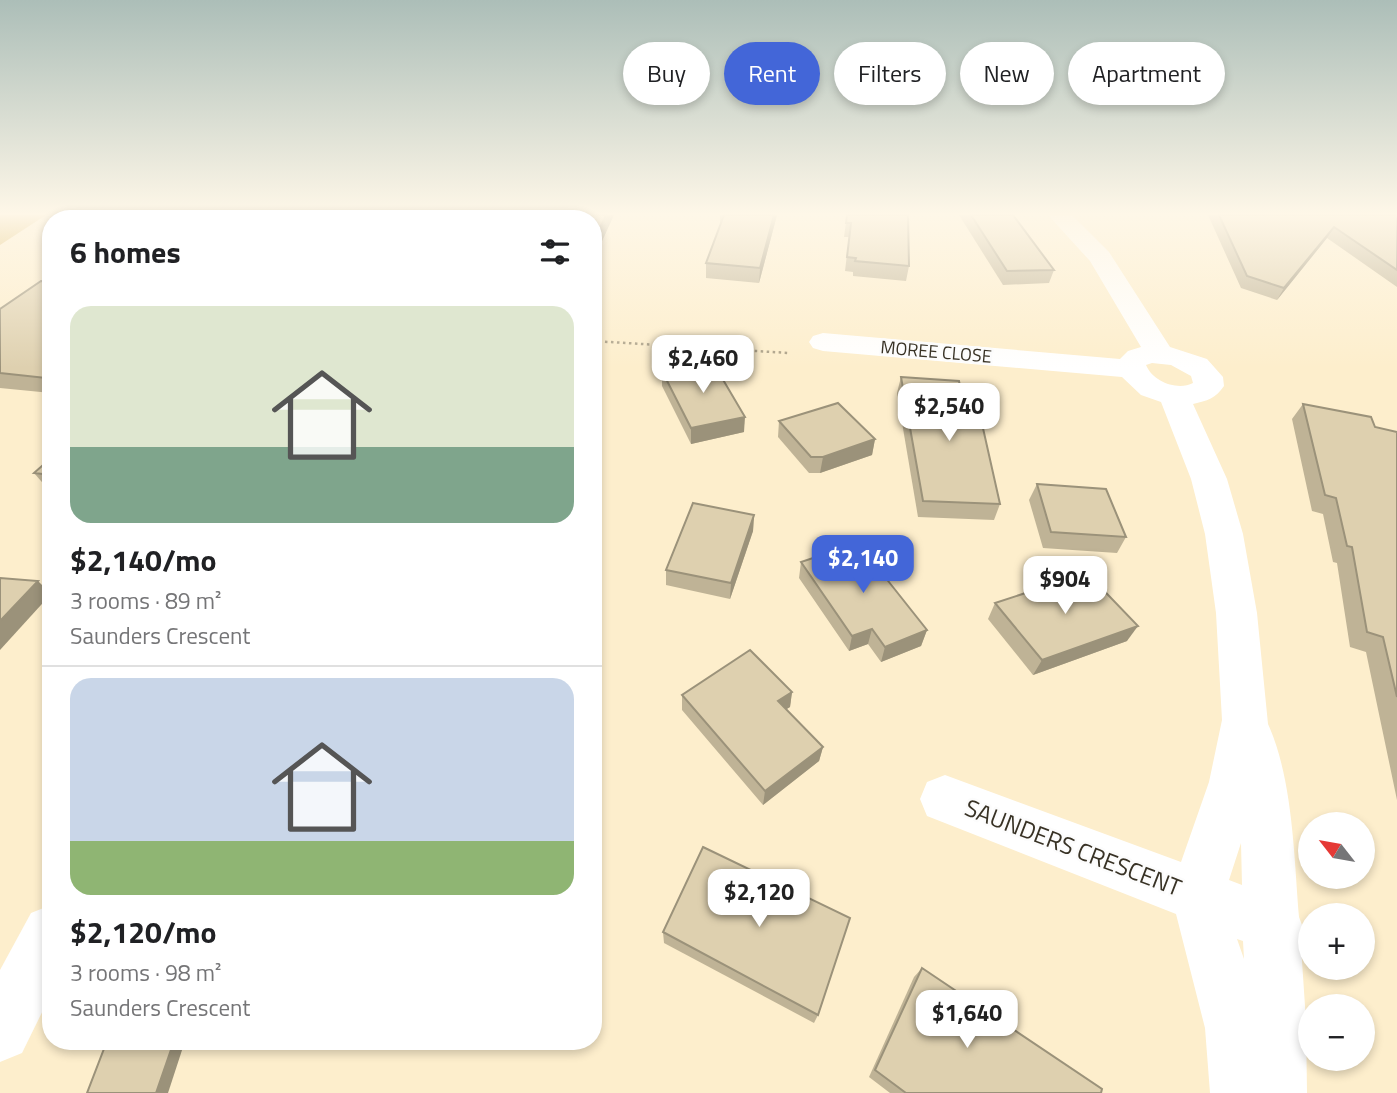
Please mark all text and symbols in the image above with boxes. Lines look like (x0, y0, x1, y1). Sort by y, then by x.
chip: Buy (623, 42, 710, 105)
chip: Rent (724, 42, 820, 105)
chip: Filters (834, 42, 946, 105)
chip: New (960, 42, 1054, 105)
chip: Apartment (1068, 42, 1225, 105)
text: 6 homes (70, 229, 181, 275)
icon: filters (536, 233, 574, 271)
street label: MOREE CLOSE (879, 333, 993, 370)
pin: $2,460 (646, 336, 760, 395)
text: $2,460 (668, 340, 738, 375)
icon: home (259, 352, 385, 478)
pin: $2,540 (892, 384, 1006, 443)
text: $2,540 (914, 388, 984, 423)
pin: $2,140 (806, 536, 920, 595)
text: $2,140/mo (70, 537, 216, 583)
text: $2,140 (828, 540, 898, 575)
pin: $904 (1024, 556, 1106, 616)
text: $904 (1039, 561, 1091, 596)
text: 3 rooms · 89 m² (70, 583, 221, 618)
text: Saunders Crescent (70, 618, 250, 653)
icon: home (259, 724, 385, 850)
street label: SAUNDERS CRESCENT (960, 789, 1187, 905)
north arrow (1298, 812, 1376, 889)
map controls (1298, 812, 1375, 1071)
pin: $2,120 (702, 870, 816, 929)
text: $2,120 (724, 874, 794, 909)
button: + (1298, 903, 1375, 980)
text: $2,120/mo (70, 909, 216, 955)
text: 3 rooms · 98 m² (70, 955, 221, 990)
text: Saunders Crescent (70, 990, 250, 1025)
pin: $1,640 (910, 990, 1024, 1050)
button: − (1298, 994, 1375, 1071)
text: $1,640 (932, 995, 1002, 1030)

